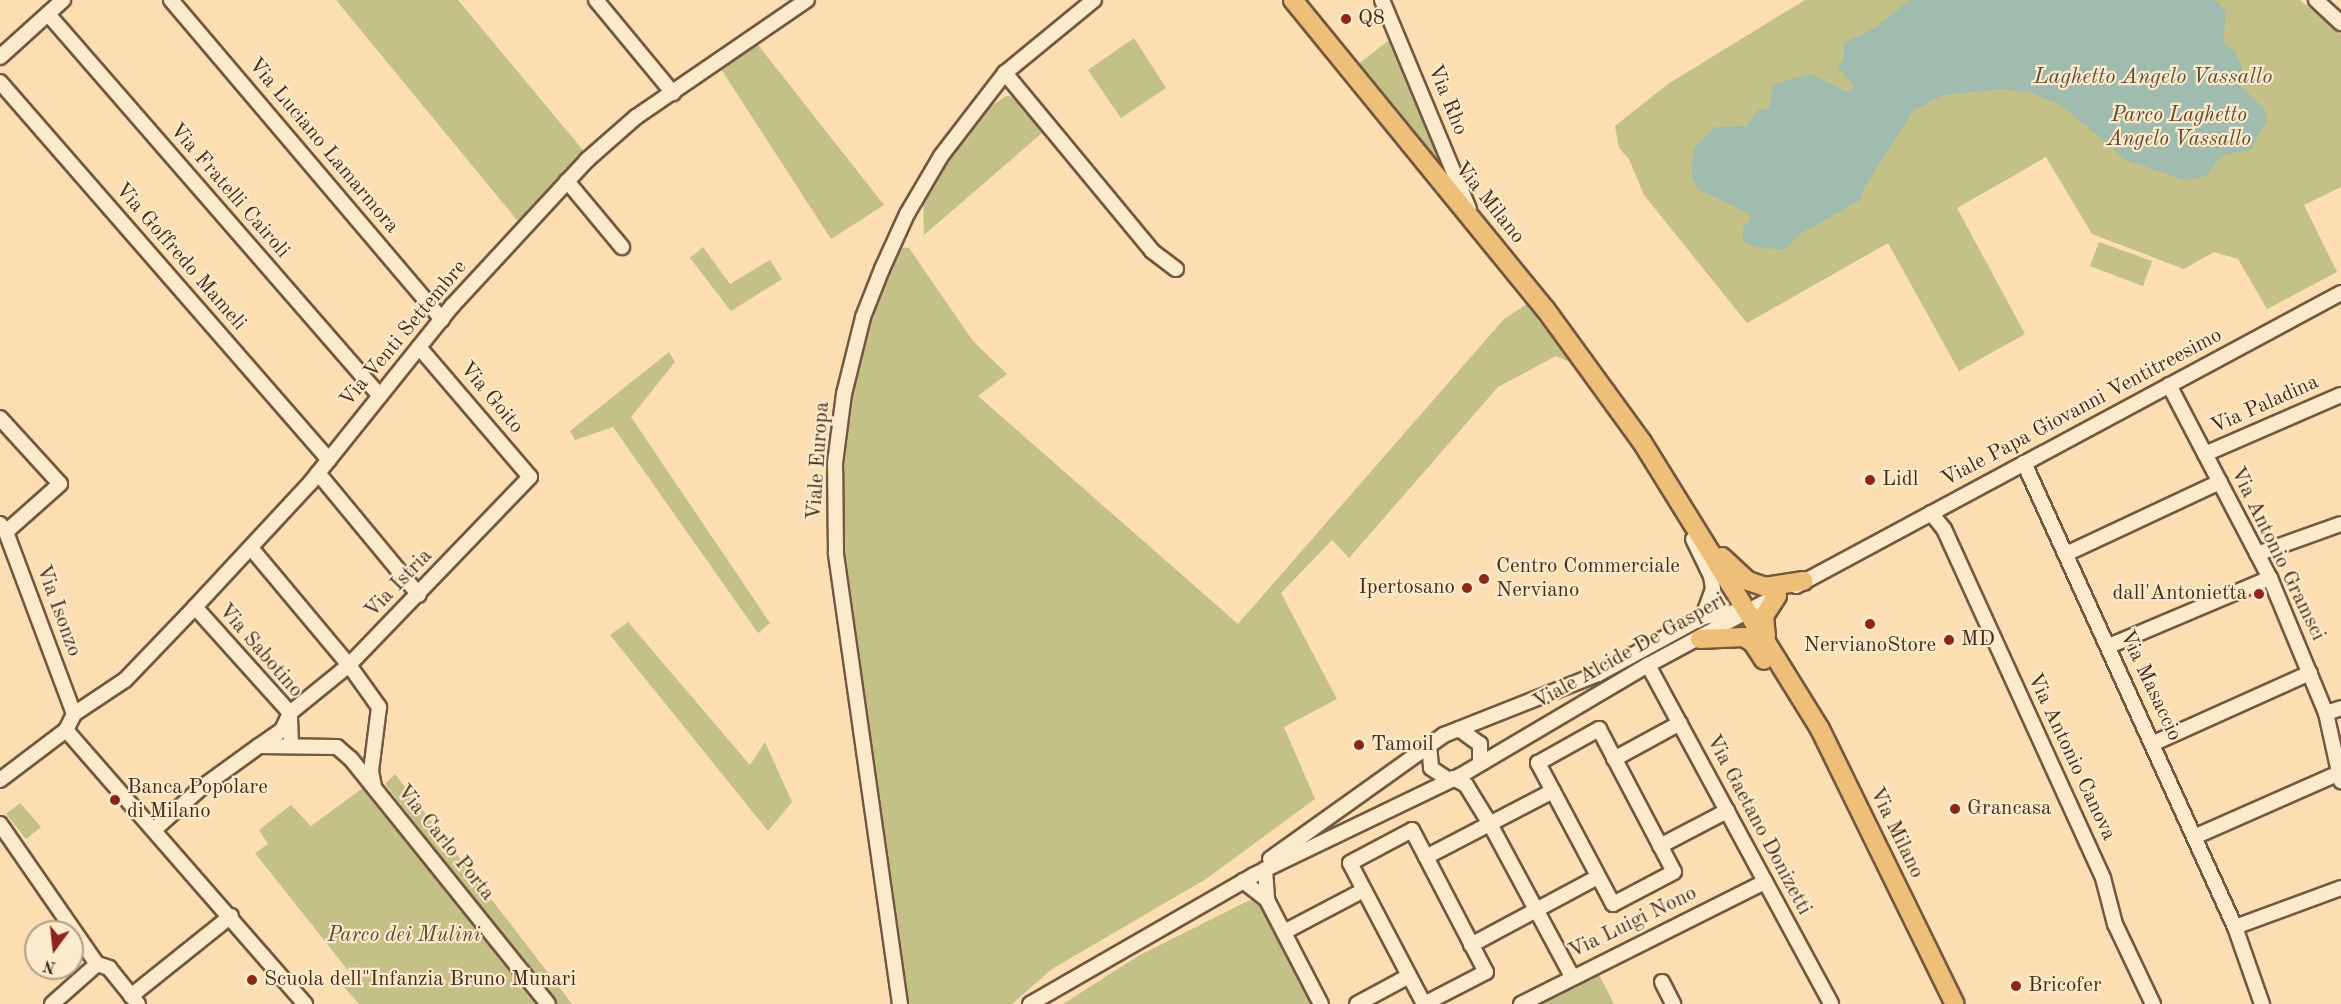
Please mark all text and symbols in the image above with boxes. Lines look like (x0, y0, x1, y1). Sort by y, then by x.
place label: Q8 (1358, 6, 1385, 32)
marker: Q8 (1339, 12, 1353, 26)
street label: Via Luciano Lamarmora (242, 53, 404, 239)
street label: Via Rho (1421, 61, 1473, 139)
water label: Laghetto Angelo Vassallo (2034, 65, 2272, 91)
park label: Parco Laghetto Angelo Vassallo (2107, 103, 2251, 153)
street label: Via Fratelli Cairoli (163, 118, 295, 264)
street label: Via Milano (1448, 157, 1530, 249)
street label: Via Goffredo Mameli (109, 178, 251, 336)
street label: Via Venti Settembre (335, 255, 473, 413)
street label: Viale Papa Giovanni Ventitreesimo (1937, 323, 2227, 493)
street label: Via Goito (454, 357, 528, 439)
street label: Via Paladina (2207, 370, 2323, 440)
street label: Viale Europa (802, 401, 836, 521)
street label: Via Antonio Gramsci (2224, 463, 2330, 645)
place label: Lidl (1882, 467, 1918, 493)
marker: Lidl (1863, 473, 1877, 487)
street label: Via Istria (360, 544, 438, 624)
place label: Centro Commerciale Nerviano (1496, 554, 1680, 604)
street label: Via Isonzo (30, 562, 86, 660)
marker: Centro Commerciale Nerviano (1477, 572, 1491, 586)
place label: Ipertosano (1359, 575, 1455, 601)
marker: Ipertosano (1460, 581, 1474, 595)
place label: dall'Antonietta (2112, 581, 2247, 607)
marker: dall'Antonietta (2252, 587, 2266, 601)
street label: Viale Alcide De Gasperi (1529, 588, 1731, 716)
street label: Via Sabotino (212, 599, 308, 703)
marker: NervianoStore (1863, 617, 1877, 631)
place label: MD (1961, 627, 1995, 653)
street label: Via Masaccio (2113, 627, 2187, 745)
place label: NervianoStore (1804, 633, 1936, 659)
marker: MD (1942, 633, 1956, 647)
street label: Via Antonio Canova (2021, 669, 2121, 845)
street label: Via Gaetano Donizetti (1700, 730, 1816, 920)
place label: Tamoil (1371, 732, 1434, 758)
marker: Tamoil (1352, 738, 1366, 752)
place label: Banca Popolare di Milano (127, 775, 268, 825)
street label: Via Carlo Porta (390, 780, 500, 906)
street label: Via Milano (1863, 783, 1929, 883)
marker: Banca Popolare di Milano (108, 793, 122, 807)
place label: Grancasa (1967, 796, 2051, 822)
marker: Grancasa (1948, 802, 1962, 816)
street label: Via Luigi Nono (1565, 881, 1701, 965)
north arrow (24, 920, 84, 980)
park label: Parco dei Mulini (327, 923, 481, 949)
text: N (42, 956, 58, 975)
place label: Scuola dell"Infanzia Bruno Munari (264, 967, 576, 993)
marker: Scuola dell"Infanzia Bruno Munari (245, 973, 259, 987)
place label: Bricofer (2028, 973, 2102, 999)
marker: Bricofer (2009, 979, 2023, 993)

